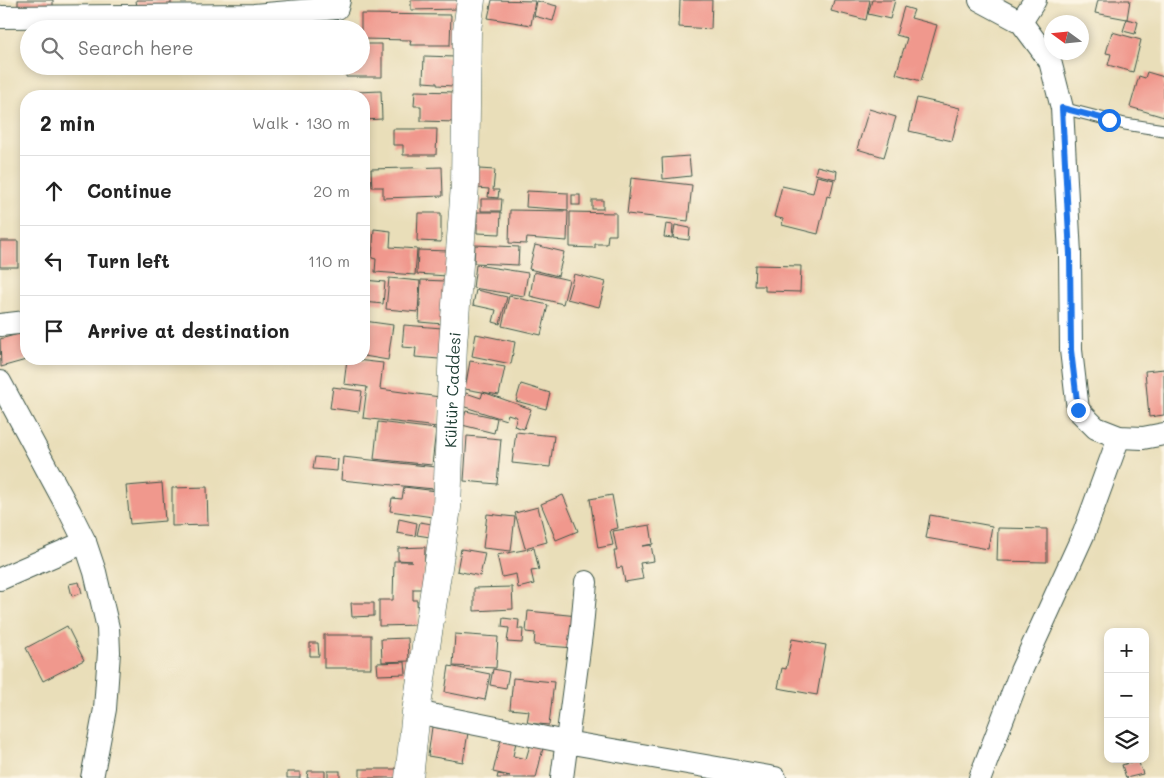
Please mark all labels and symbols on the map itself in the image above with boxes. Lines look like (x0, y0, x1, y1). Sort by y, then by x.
north arrow (1044, 15, 1089, 60)
route start (1098, 109, 1121, 132)
street label: Kültür Caddesi (439, 331, 464, 448)
route end (1067, 399, 1090, 422)

